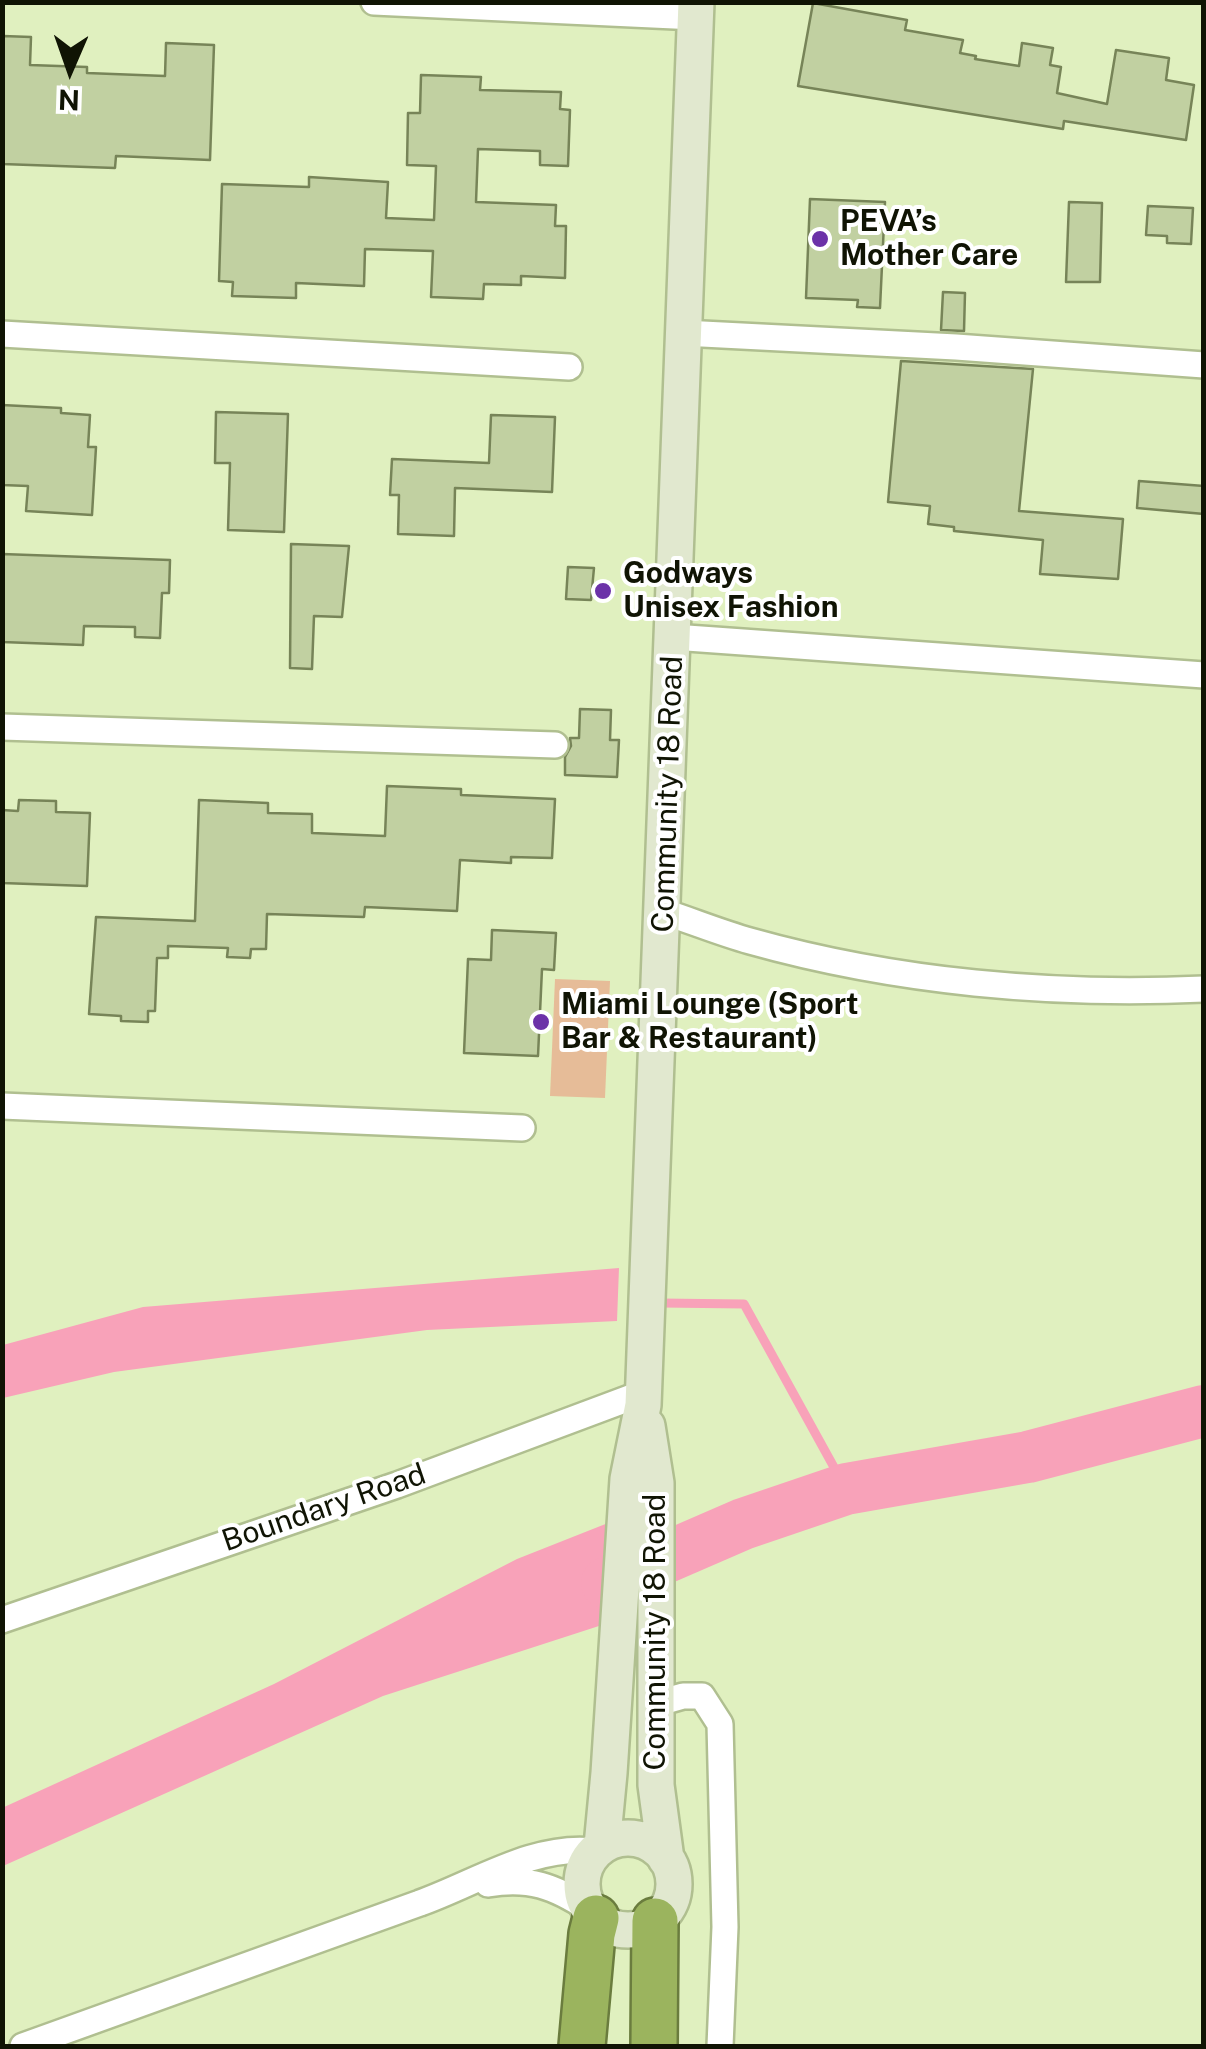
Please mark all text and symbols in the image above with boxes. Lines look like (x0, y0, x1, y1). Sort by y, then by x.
north arrow (20, 20, 120, 120)
text: N (57, 84, 80, 117)
place label: PEVA’s Mother Care (840, 204, 1018, 274)
marker: PEVA’s Mother Care (809, 228, 831, 250)
place label: Godways Unisex Fashion (623, 556, 838, 626)
marker: Godways Unisex Fashion (592, 580, 614, 602)
street label: Community 18 Road (645, 655, 691, 933)
place label: Miami Lounge (Sport Bar & Restaurant) (561, 987, 859, 1058)
marker: Miami Lounge (Sport Bar & Restaurant) (530, 1011, 552, 1033)
street label: Boundary Road (217, 1456, 431, 1560)
street label: Community 18 Road (638, 1494, 674, 1770)

